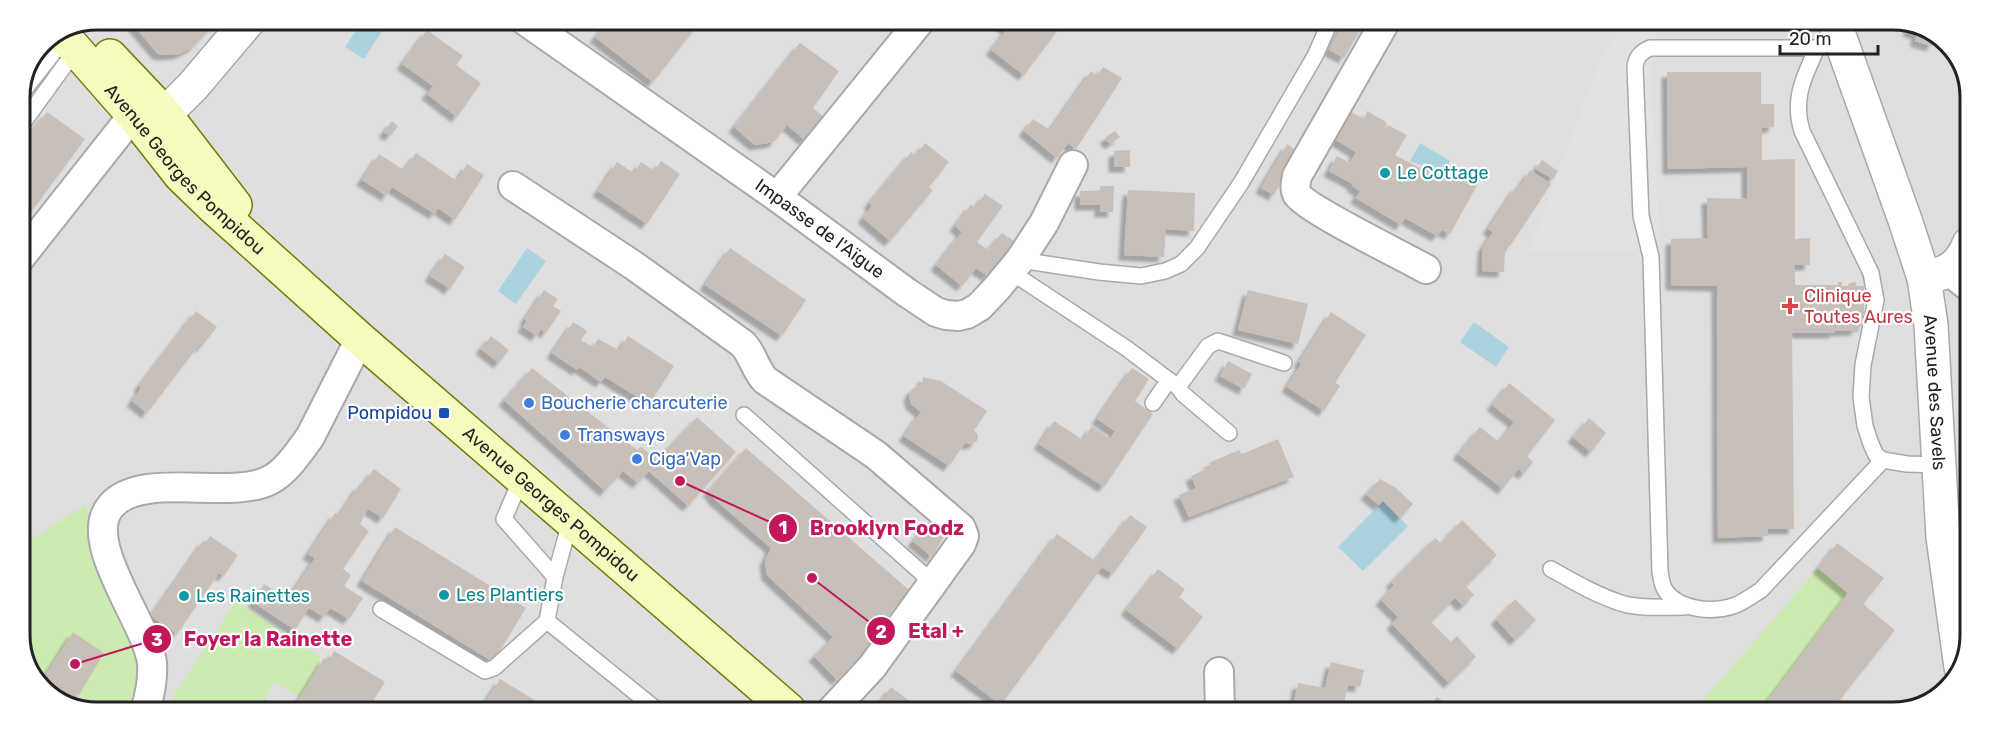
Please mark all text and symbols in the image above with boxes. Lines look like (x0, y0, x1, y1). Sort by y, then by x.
scale bar (1780, 18, 1878, 56)
text: 20 m (1789, 28, 1831, 50)
street label: Avenue Georges Pompidou (100, 79, 270, 259)
place label: Le Cottage (1397, 162, 1489, 184)
marker: Le Cottage (1378, 166, 1392, 180)
street label: Impasse de l'Aïgue (751, 174, 889, 283)
place label: Clinique Toutes Aures (1804, 285, 1913, 328)
marker: Clinique Toutes Aures (1781, 297, 1799, 315)
street label: Avenue des Savels (1919, 313, 1950, 471)
place label: Boucherie charcuterie (541, 392, 728, 414)
marker: Boucherie charcuterie (522, 396, 536, 410)
place label: Pompidou (347, 402, 432, 424)
marker: Pompidou (437, 406, 451, 420)
street label: Avenue Georges Pompidou (458, 422, 644, 586)
place label: Transways (577, 424, 665, 446)
marker: Transways (558, 428, 572, 442)
place label: Ciga'Vap (649, 448, 721, 470)
marker: Ciga'Vap (630, 452, 644, 466)
callout: Brooklyn Foodz (768, 509, 976, 547)
text: Brooklyn Foodz (810, 516, 964, 540)
text: 1 (779, 517, 787, 539)
place label: Les Plantiers (456, 584, 564, 606)
place label: Les Rainettes (196, 585, 310, 607)
marker: Les Plantiers (437, 588, 451, 602)
marker: Les Rainettes (177, 589, 191, 603)
callout: Etal + (866, 612, 976, 650)
text: Etal + (908, 619, 964, 643)
callout: Foyer la Rainette (142, 620, 365, 658)
text: 2 (875, 621, 887, 643)
text: Foyer la Rainette (184, 627, 352, 651)
text: 3 (151, 629, 163, 651)

